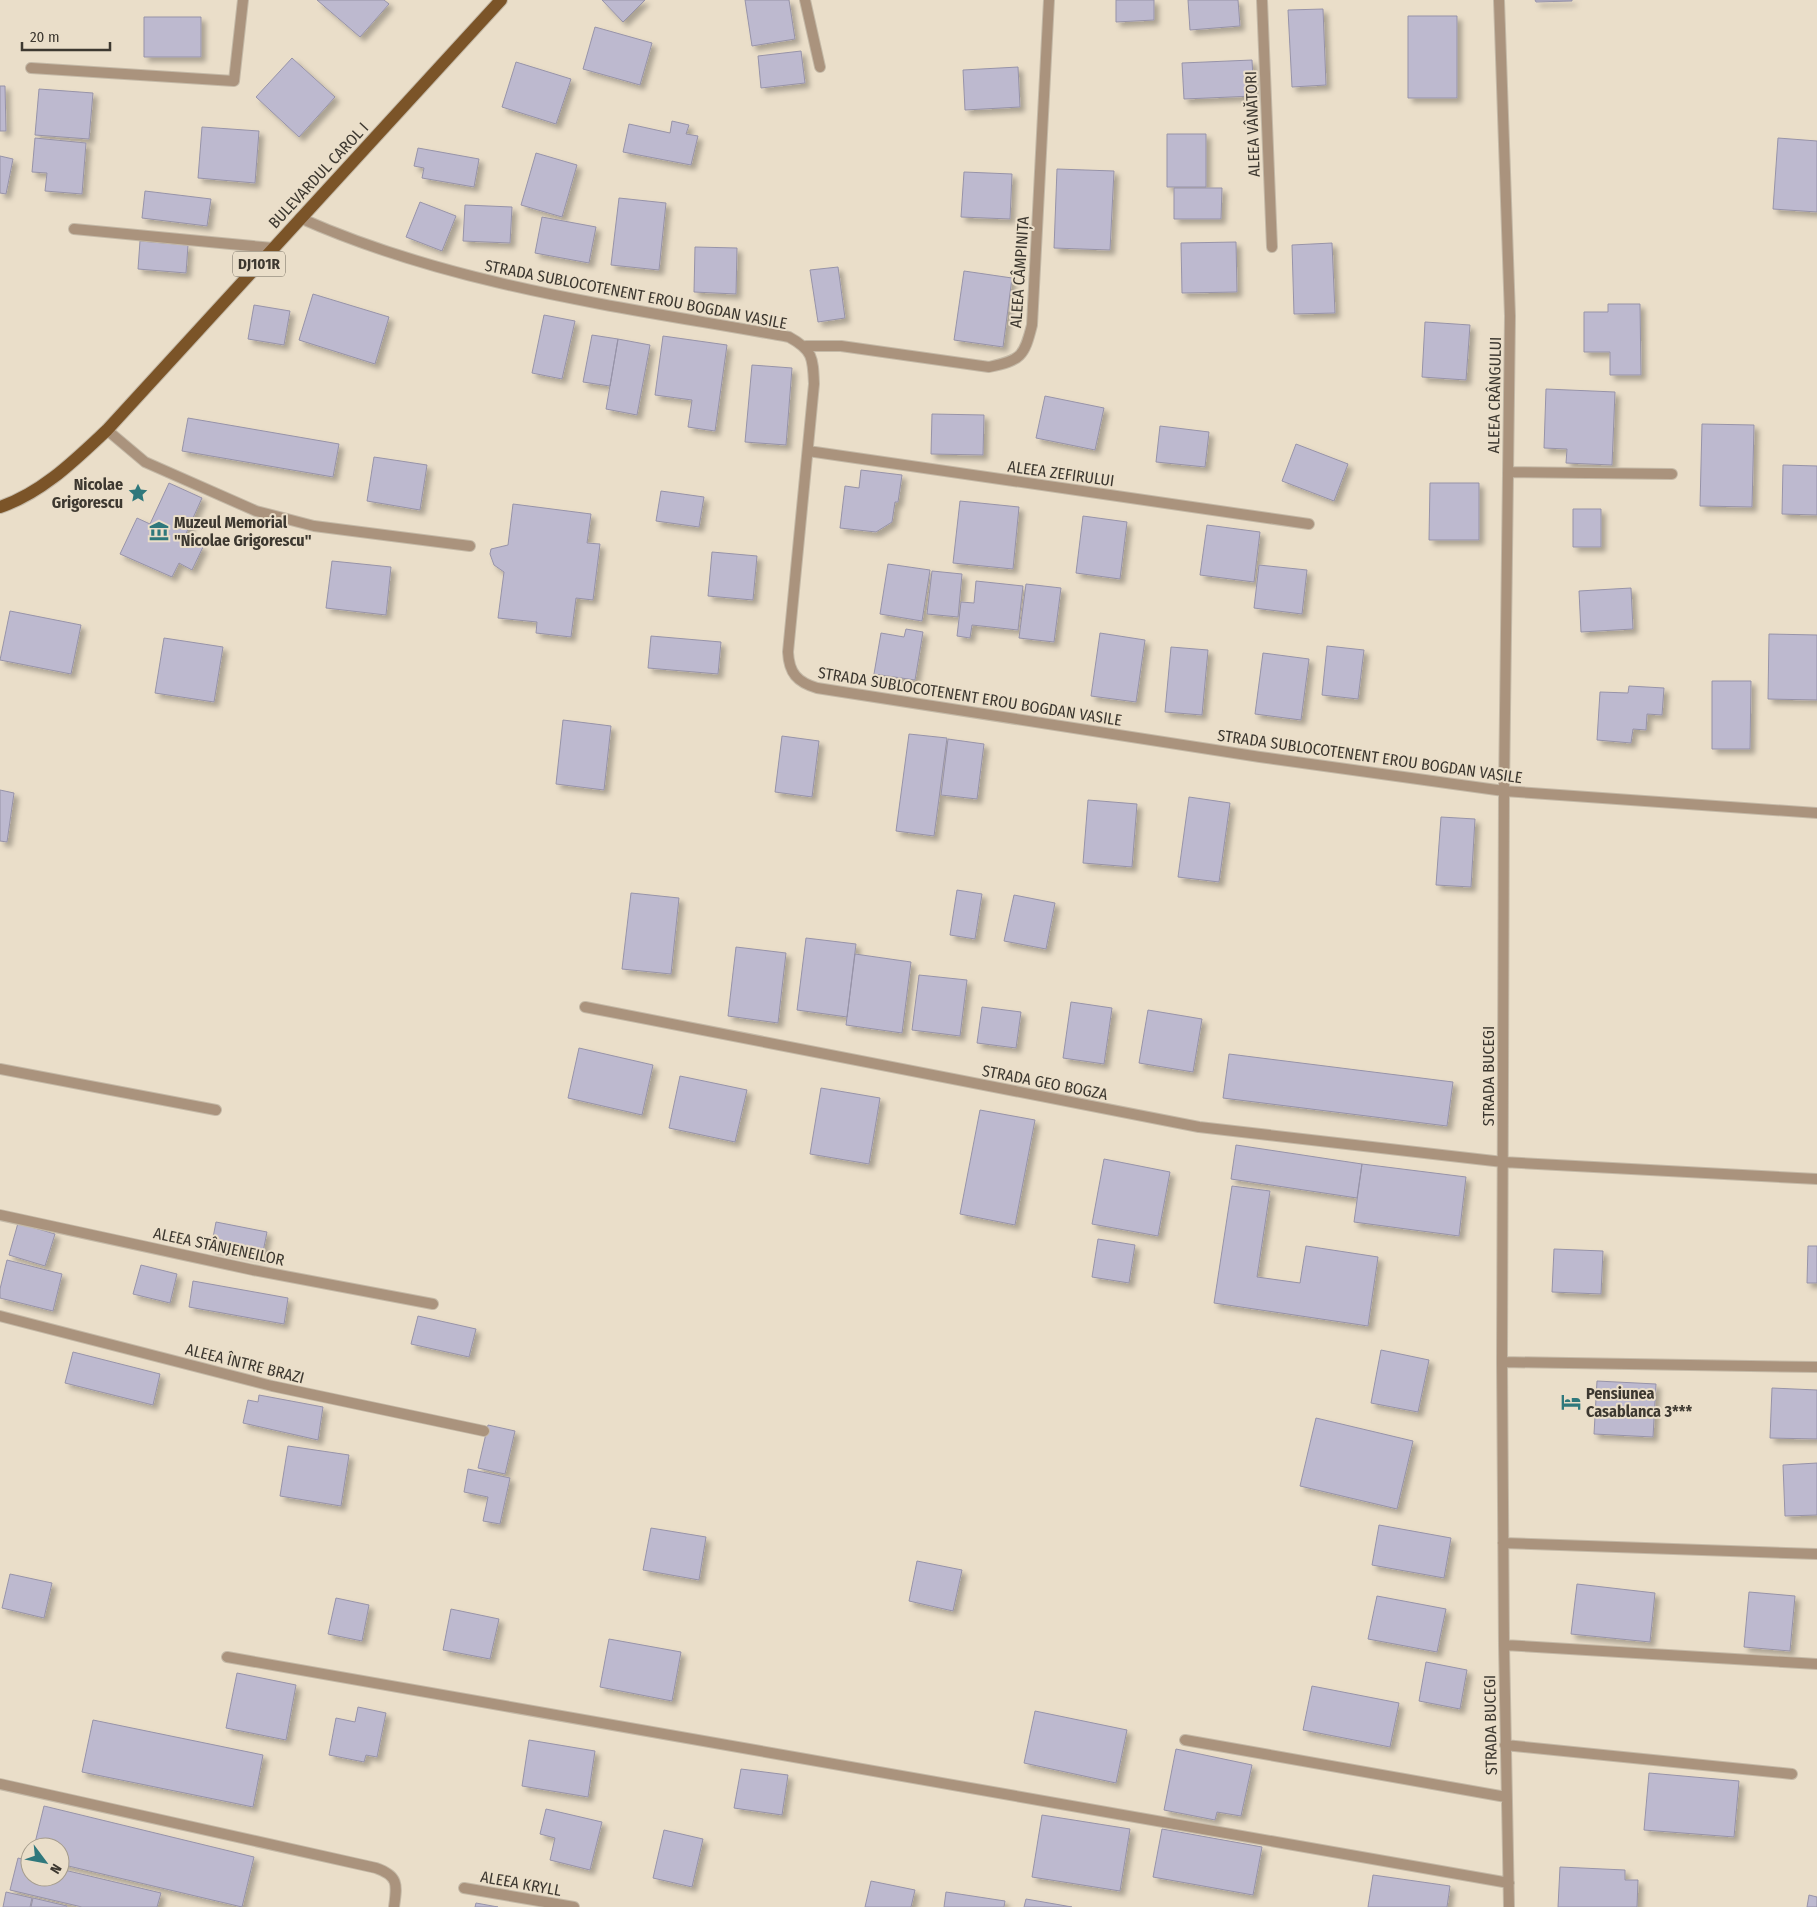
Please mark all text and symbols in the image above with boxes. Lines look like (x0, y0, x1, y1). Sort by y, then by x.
scale bar (22, 20, 110, 52)
text: 20 m (30, 28, 60, 46)
street label: ALEEA VÂNĂTORI (1240, 71, 1264, 177)
street label: BULEVARDUL CAROL I (265, 119, 372, 232)
street label: ALEEA CÂMPINIȚA (1006, 215, 1034, 329)
road number: DJ101R (233, 252, 285, 276)
street label: STRADA SUBLOCOTENENT EROU BOGDAN VASILE (483, 256, 789, 333)
street label: ALEEA CRÂNGULUI (1484, 337, 1505, 453)
street label: ALEEA ZEFIRULUI (1006, 457, 1115, 490)
place label: Nicolae Grigorescu (52, 475, 123, 512)
place icon: Nicolae Grigorescu (127, 482, 149, 504)
place label: Muzeul Memorial "Nicolae Grigorescu" (174, 513, 312, 550)
museum icon: Muzeul Memorial "Nicolae Grigorescu" (148, 520, 170, 542)
street label: STRADA SUBLOCOTENENT EROU BOGDAN VASILE (817, 663, 1123, 730)
street label: STRADA SUBLOCOTENENT EROU BOGDAN VASILE (1216, 726, 1524, 787)
street label: STRADA BUCEGI (1479, 1026, 1498, 1126)
street label: STRADA GEO BOGZA (980, 1061, 1110, 1104)
street label: ALEEA STÂNJENEILOR (152, 1223, 286, 1270)
street label: ALEEA ÎNTRE BRAZI (184, 1340, 306, 1387)
place label: Pensiunea Casablanca 3*** (1586, 1384, 1693, 1421)
hotel icon: Pensiunea Casablanca 3*** (1560, 1391, 1582, 1413)
street label: STRADA BUCEGI (1480, 1675, 1501, 1775)
north arrow (20, 1837, 70, 1887)
text: N (46, 1861, 65, 1877)
street label: ALEEA KRYLL (479, 1867, 563, 1900)

